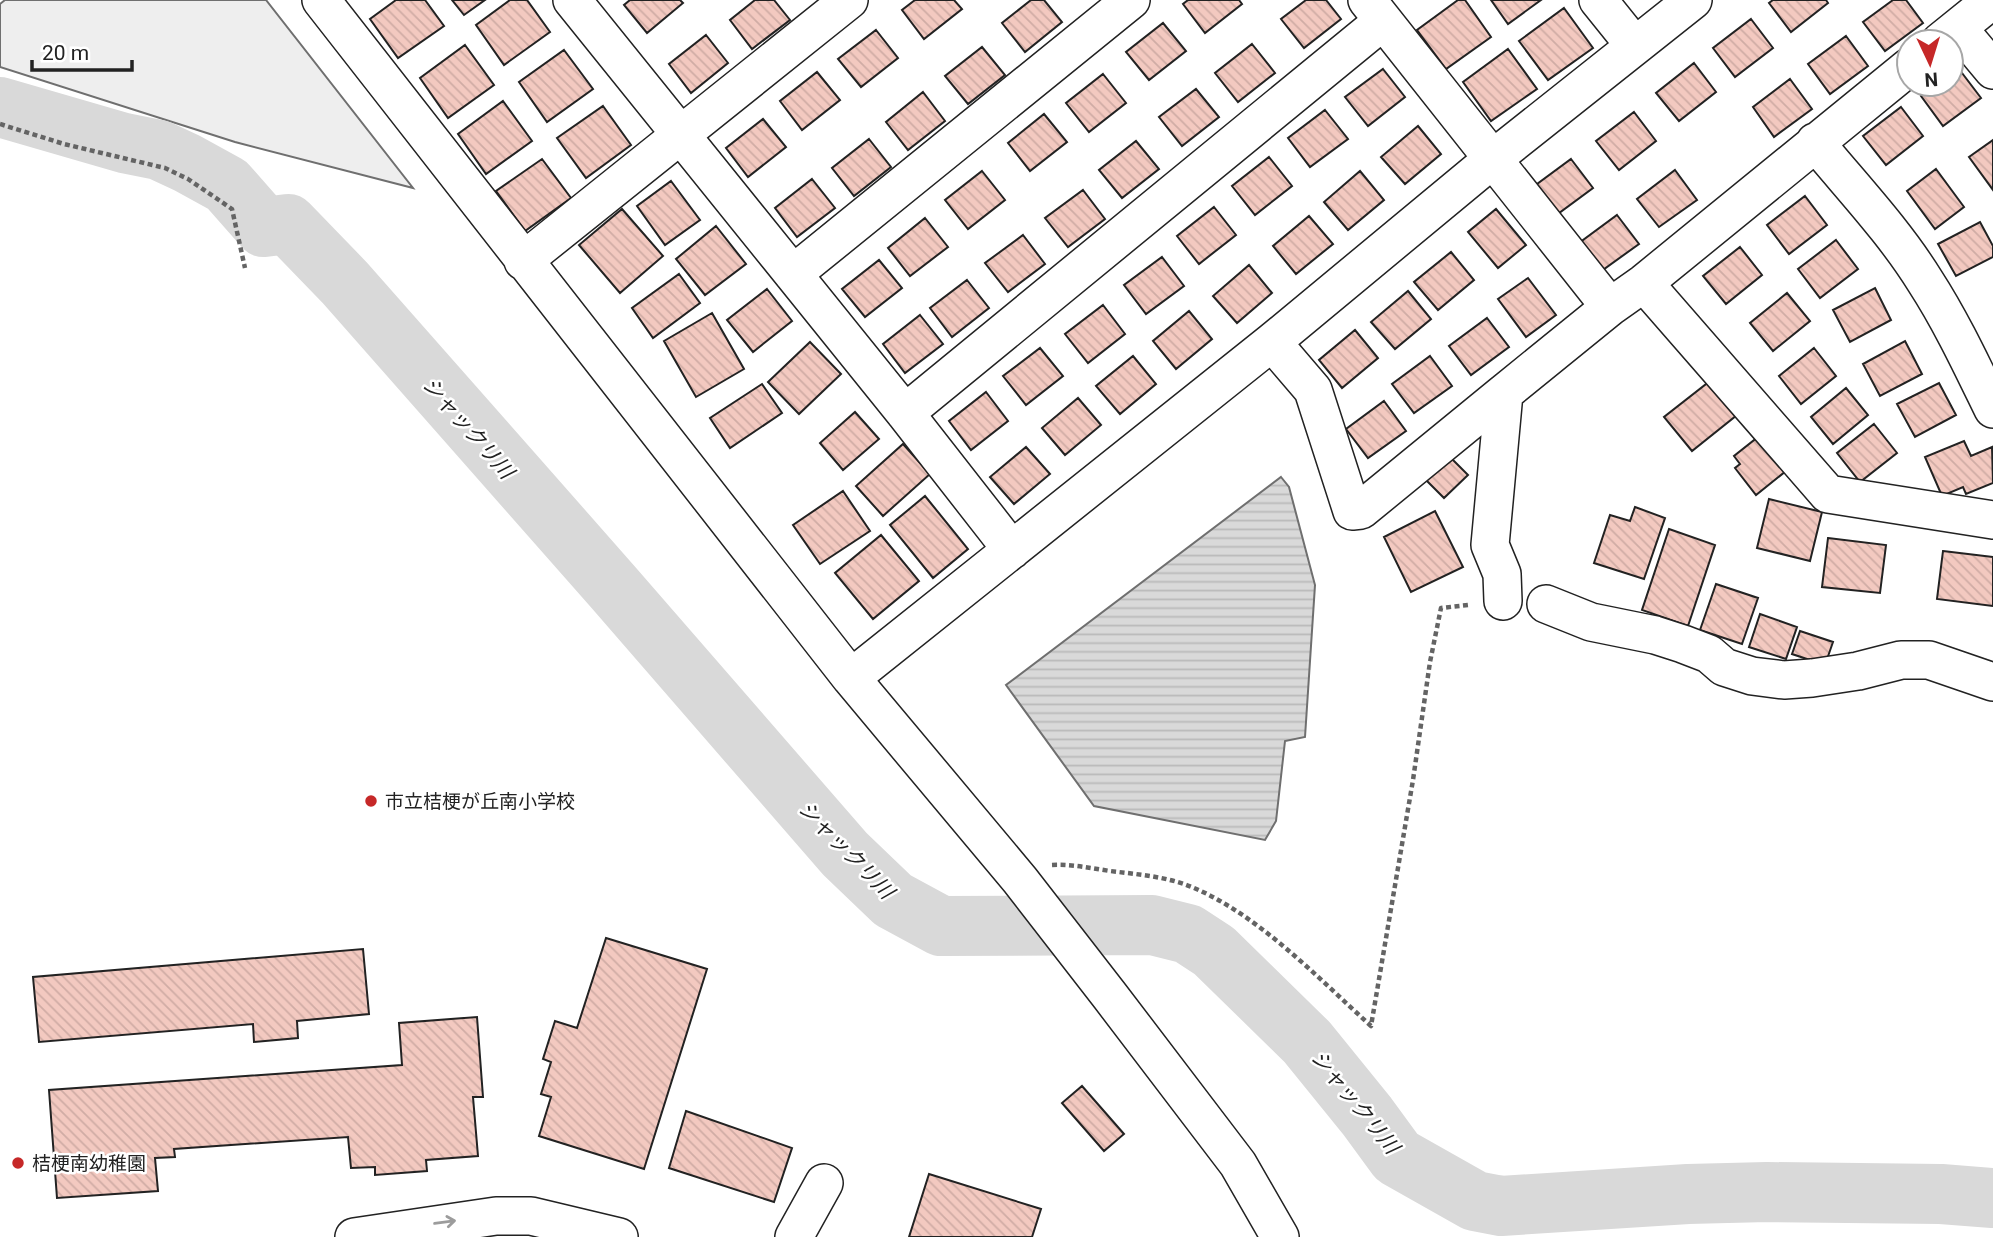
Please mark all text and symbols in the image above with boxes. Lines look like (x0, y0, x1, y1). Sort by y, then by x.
scale bar (32, 28, 131, 72)
north arrow (1895, 28, 1965, 98)
text: 20 m (42, 41, 89, 65)
text: N (1924, 68, 1939, 91)
water label: シャックリ川 (418, 373, 520, 485)
place label: 市立桔梗が丘南小学校 (385, 790, 575, 813)
marker: 市立桔梗が丘南小学校 (363, 793, 379, 809)
water label: シャックリ川 (794, 796, 900, 905)
water label: シャックリ川 (1306, 1045, 1405, 1160)
place label: 桔梗南幼稚園 (32, 1152, 146, 1175)
marker: 桔梗南幼稚園 (10, 1155, 26, 1171)
one-way arrow (434, 1216, 456, 1229)

